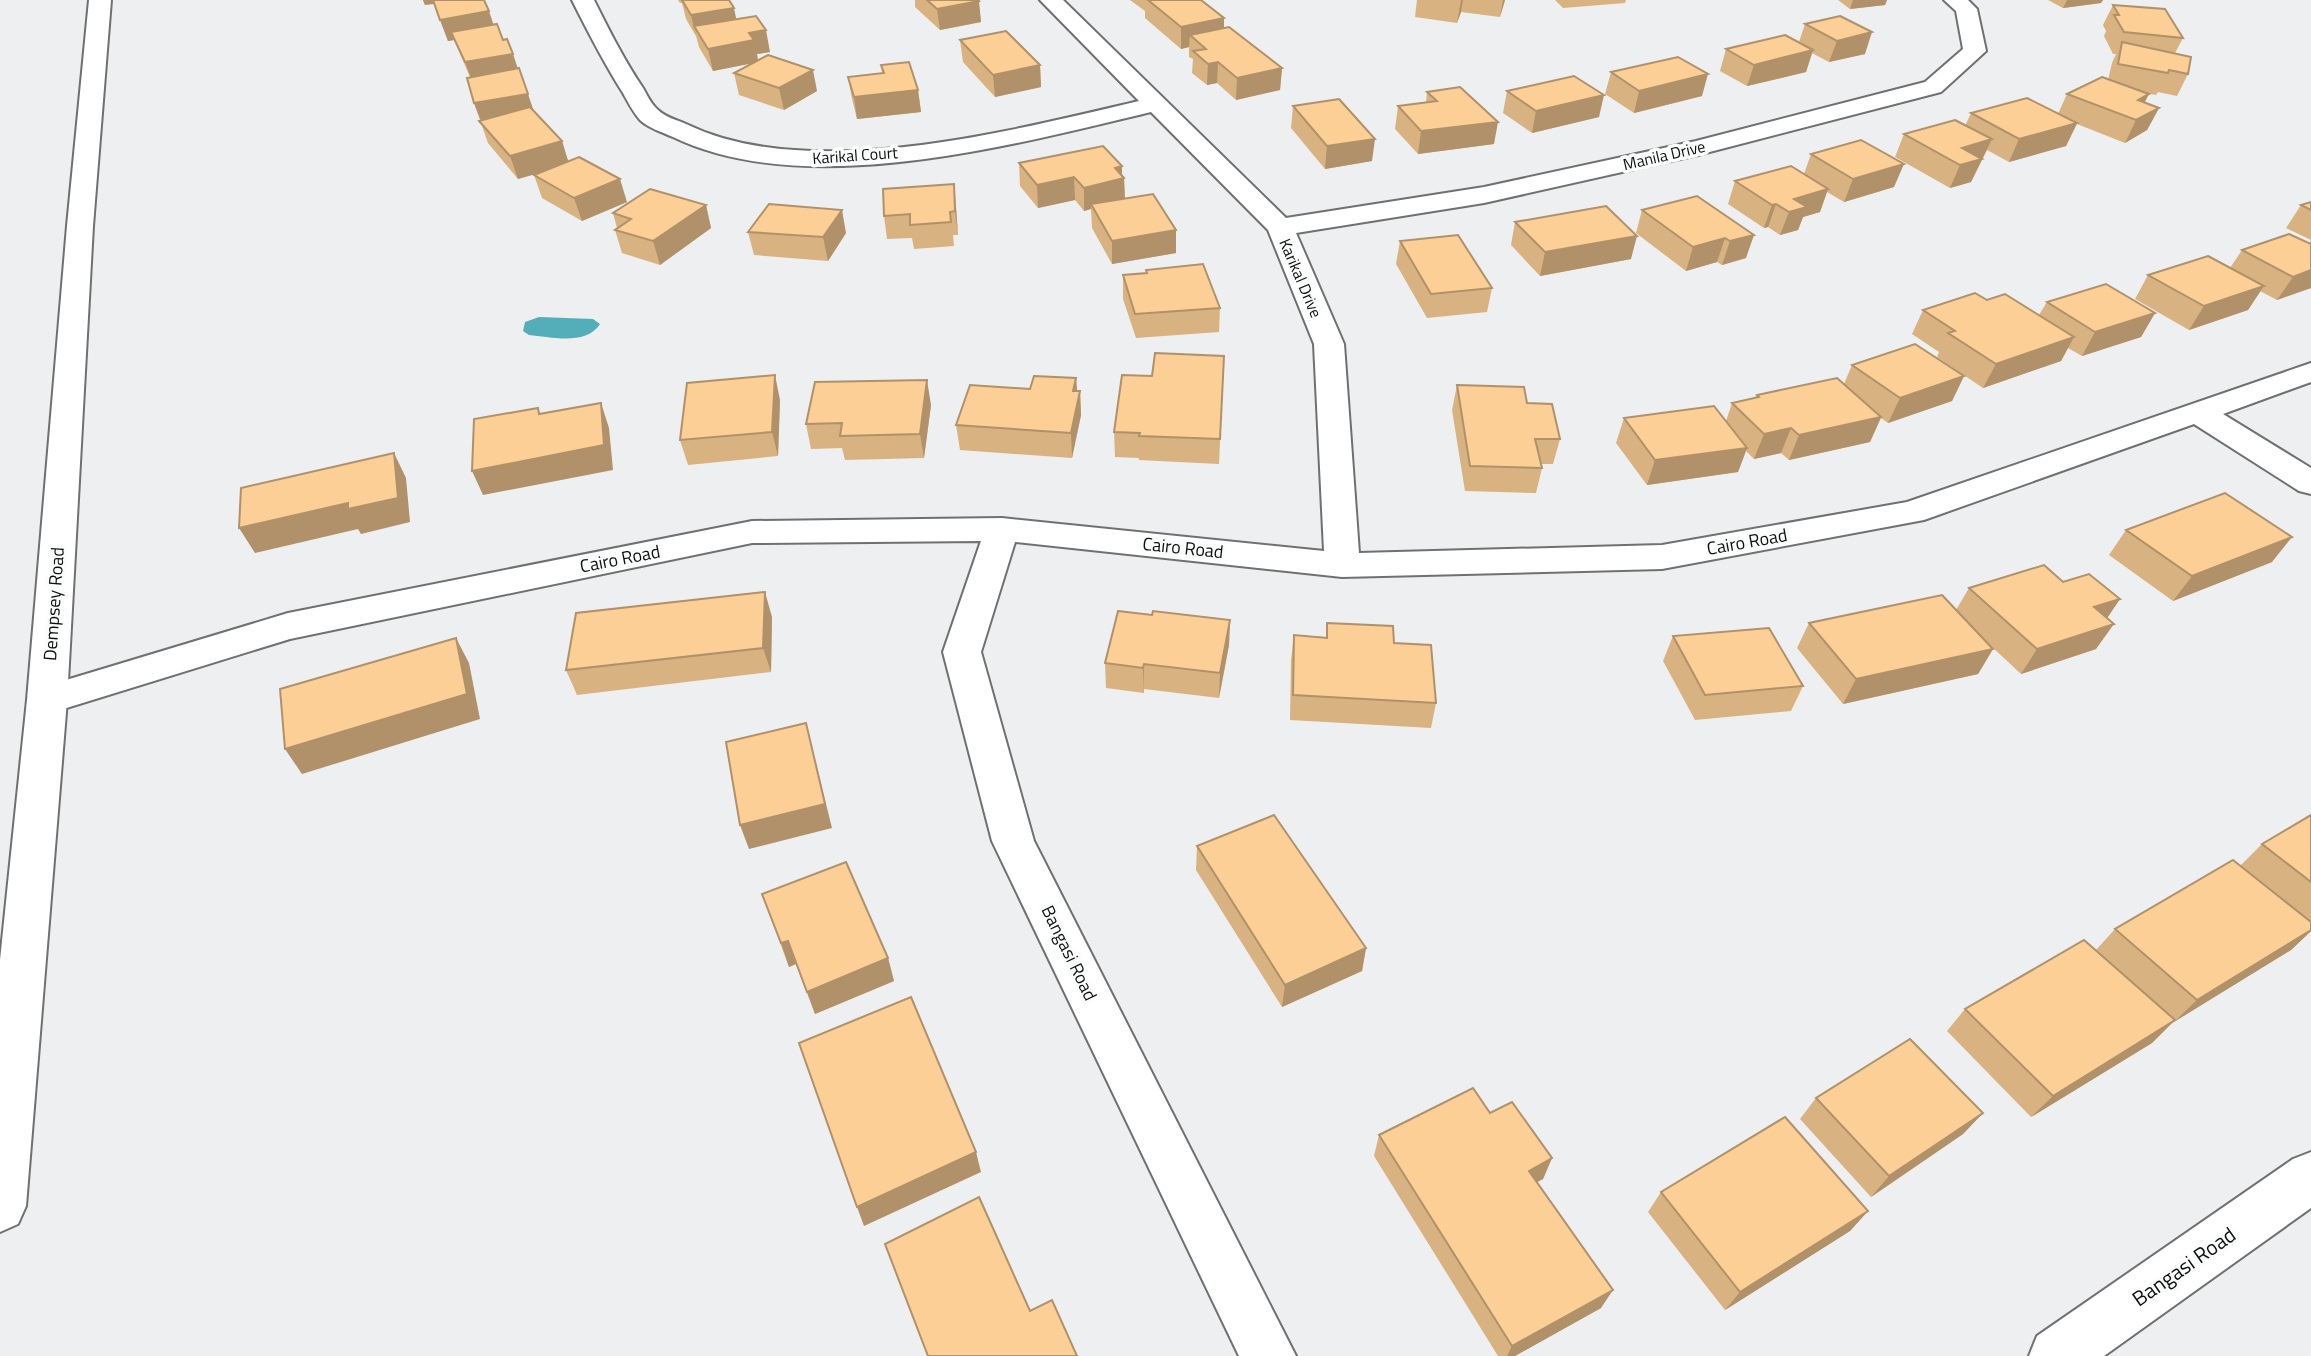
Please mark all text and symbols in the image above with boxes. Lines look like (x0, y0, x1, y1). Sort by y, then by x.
street label: Manila Drive (1620, 134, 1708, 176)
street label: Karikal Court (811, 140, 899, 170)
street label: Karikal Drive (1274, 235, 1328, 321)
street label: Cairo Road (1705, 521, 1789, 562)
street label: Cairo Road (1141, 530, 1225, 565)
street label: Cairo Road (577, 538, 662, 580)
street label: Dempsey Road (36, 546, 71, 662)
street label: Bangasi Road (1035, 900, 1104, 1005)
street label: Bangasi Road (2125, 1219, 2242, 1314)

